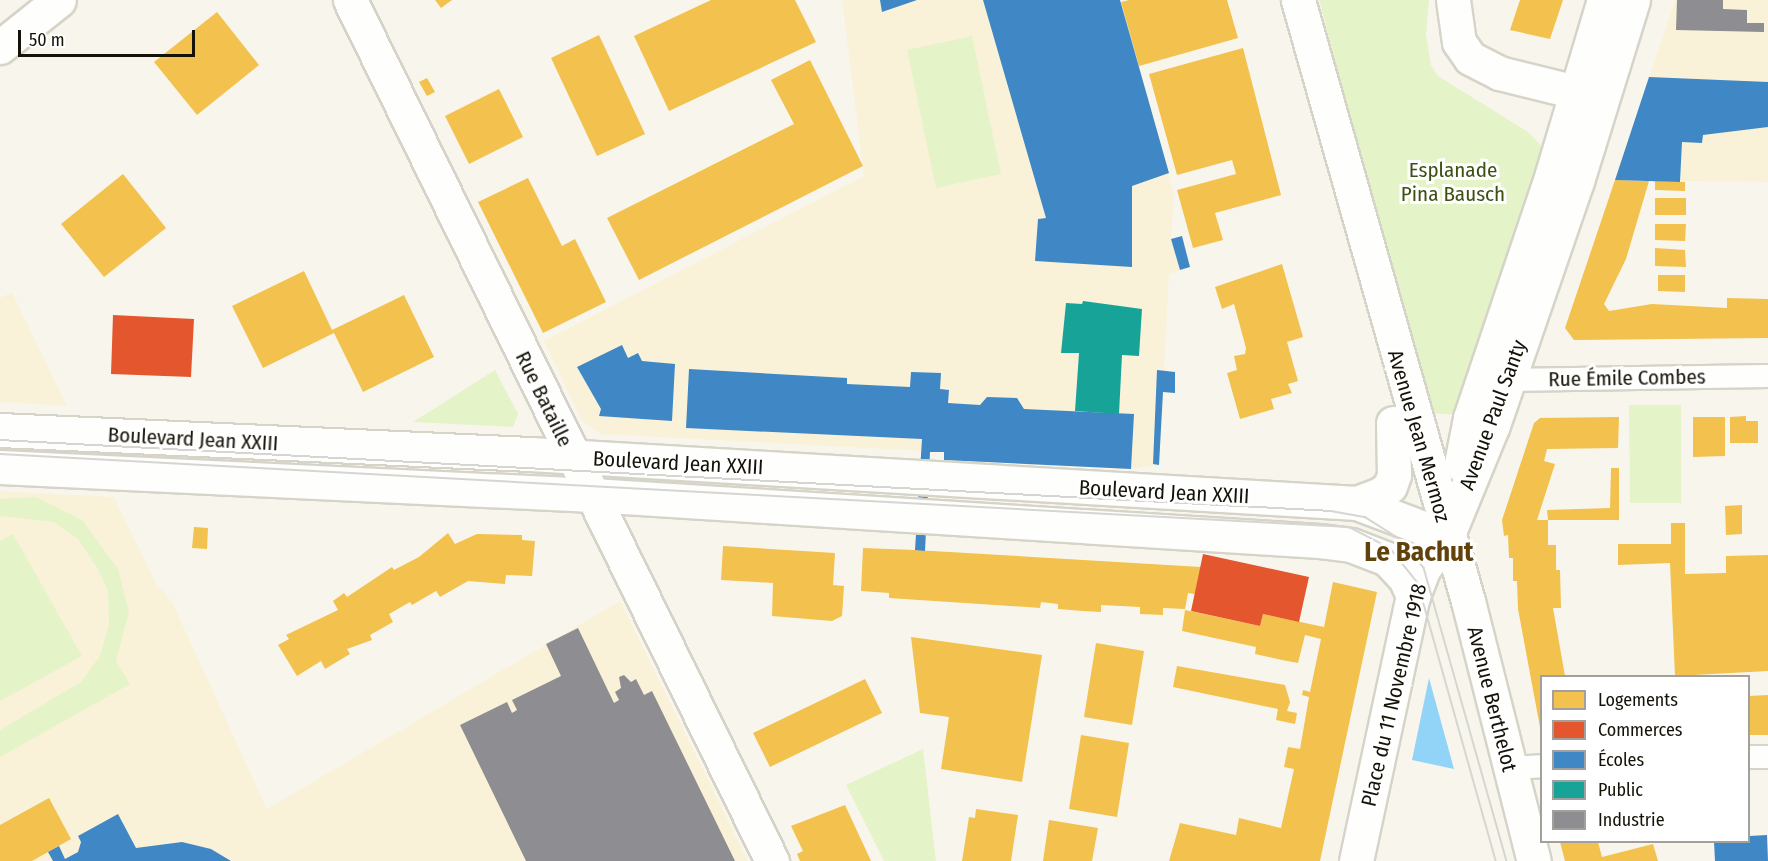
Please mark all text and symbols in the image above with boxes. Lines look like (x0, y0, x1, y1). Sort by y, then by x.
scale bar (21, 18, 198, 56)
text: 50 m (29, 29, 65, 51)
park label: Esplanade Pina Bausch (1401, 157, 1505, 207)
street label: Avenue Paul Santy (1454, 337, 1532, 493)
street label: Rue Bataille (510, 347, 578, 451)
street label: Avenue Jean Mermoz (1382, 347, 1456, 525)
street label: Rue Émile Combes (1548, 364, 1706, 392)
street label: Boulevard Jean XXIII (107, 422, 279, 456)
street label: Boulevard Jean XXIII (592, 446, 764, 480)
street label: Boulevard Jean XXIII (1078, 475, 1250, 509)
district label: Le Bachut (1364, 537, 1474, 569)
street label: Place du 11 Novembre 1918 (1356, 581, 1432, 809)
street label: Avenue Berthelot (1462, 624, 1522, 774)
legend (1540, 675, 1750, 843)
text: Logements (1598, 689, 1678, 711)
text: Commerces (1598, 719, 1683, 741)
text: Écoles (1598, 749, 1644, 771)
text: Public (1598, 779, 1643, 801)
text: Industrie (1598, 809, 1665, 831)

